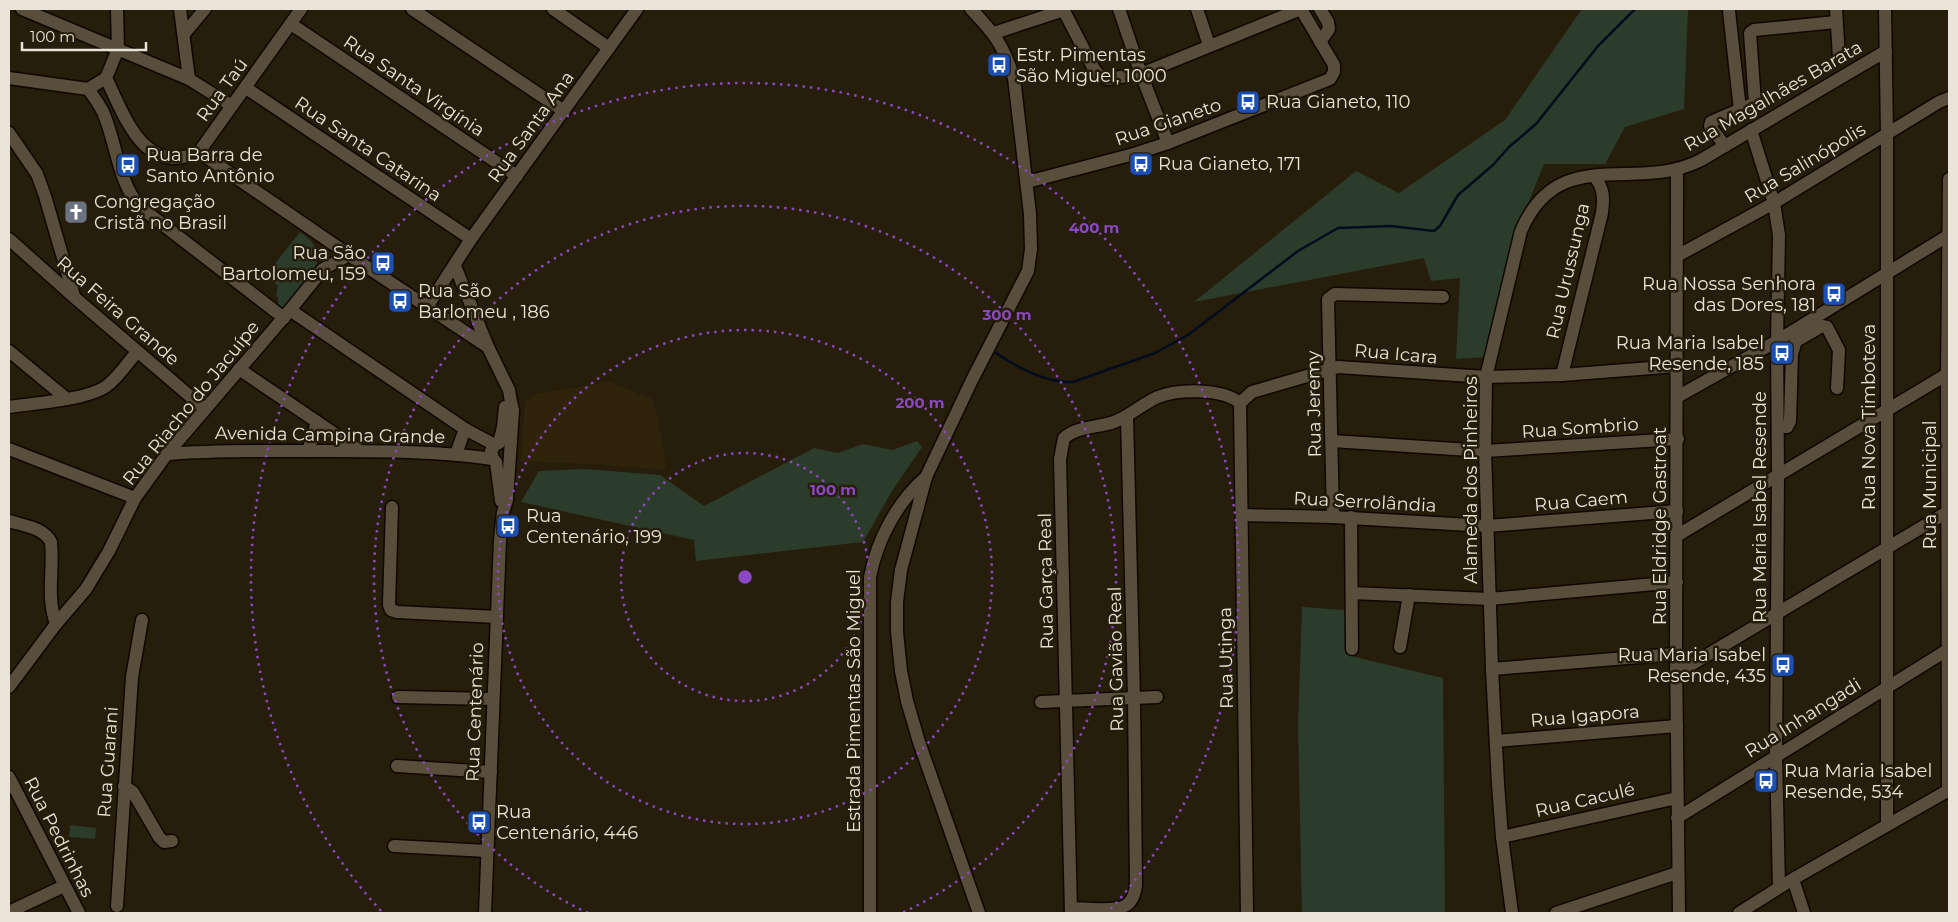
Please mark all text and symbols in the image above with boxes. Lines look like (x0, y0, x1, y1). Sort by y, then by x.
scale bar (22, 20, 146, 52)
text: 100 m (30, 27, 75, 46)
street label: Rua Santa Virgínia (339, 31, 489, 141)
street label: Rua Magalhães Barata (1680, 36, 1866, 156)
place label: Estr. Pimentas São Miguel, 1000 (1016, 44, 1167, 87)
bus stop icon: Estr. Pimentas São Miguel, 1000 (986, 52, 1012, 78)
street label: Rua Taú (192, 54, 252, 126)
street label: Rua Santa Ana (483, 67, 579, 187)
bus stop icon: Rua Gianeto, 110 (1235, 89, 1261, 115)
place label: Rua Gianeto, 110 (1266, 91, 1410, 113)
street label: Rua Santa Catarina (291, 92, 445, 206)
street label: Rua Gianeto (1112, 94, 1224, 150)
street label: Rua Salinópolis (1741, 118, 1870, 208)
place label: Rua Barra de Santo Antônio (146, 144, 274, 187)
bus stop icon: Rua Gianeto, 171 (1128, 151, 1154, 177)
bus stop icon: Rua Barra de Santo Antônio (115, 152, 141, 178)
place label: Rua Gianeto, 171 (1158, 153, 1301, 175)
place label: Congregação Cristã no Brasil (94, 191, 227, 234)
church icon: Congregação Cristã no Brasil (63, 199, 89, 225)
street label: Rua Urussunga (1542, 201, 1594, 341)
text: 400 m (1069, 218, 1119, 237)
place label: Rua São Bartolomeu, 159 (222, 242, 366, 285)
bus stop icon: Rua São Bartolomeu, 159 (370, 250, 396, 276)
street label: Rua Feira Grande (52, 252, 184, 370)
place label: Rua Nossa Senhora das Dores, 181 (1642, 273, 1816, 316)
place label: Rua São Barlomeu , 186 (418, 280, 550, 323)
bus stop icon: Rua Nossa Senhora das Dores, 181 (1821, 281, 1847, 307)
bus stop icon: Rua São Barlomeu , 186 (387, 288, 413, 314)
text: 300 m (981, 305, 1032, 324)
street label: Rua Riacho do Jacuípe (118, 316, 264, 490)
street label: Rua Nova Timboteva (1858, 324, 1880, 510)
place label: Rua Maria Isabel Resende, 185 (1616, 332, 1764, 375)
street label: Rua Icara (1353, 339, 1439, 369)
bus stop icon: Rua Maria Isabel Resende, 185 (1769, 340, 1795, 366)
street label: Rua Jeremy (1302, 350, 1326, 458)
street label: Alameda dos Pinheiros (1460, 376, 1482, 584)
street label: Rua Maria Isabel Resende (1749, 391, 1771, 623)
text: 200 m (895, 393, 945, 412)
street label: Rua Sombrio (1521, 413, 1639, 443)
street label: Rua Municipal (1919, 420, 1941, 550)
street label: Avenida Campina Grande (215, 422, 446, 448)
street label: Rua Eldridge Gastroat (1649, 427, 1671, 625)
text: 100 m (810, 480, 856, 499)
street label: Rua Caem (1533, 486, 1629, 516)
street label: Rua Serrolândia (1293, 487, 1437, 517)
place label: Rua Centenário, 199 (526, 505, 662, 548)
bus stop icon: Rua Centenário, 199 (495, 513, 521, 539)
street label: Rua Garça Real (1034, 513, 1058, 649)
centre of rings (736, 568, 754, 586)
street label: Estrada Pimentas São Miguel (843, 569, 865, 833)
street label: Rua Gavião Real (1104, 586, 1128, 732)
street label: Rua Utinga (1214, 607, 1238, 709)
street label: Rua Centenário (462, 642, 488, 782)
place label: Rua Maria Isabel Resende, 435 (1618, 644, 1766, 687)
bus stop icon: Rua Maria Isabel Resende, 435 (1770, 652, 1796, 678)
street label: Rua Inhangadi (1741, 673, 1865, 763)
street label: Rua Igapora (1530, 700, 1640, 732)
street label: Rua Guarani (93, 706, 123, 818)
place label: Rua Maria Isabel Resende, 534 (1784, 760, 1932, 803)
bus stop icon: Rua Maria Isabel Resende, 534 (1753, 768, 1779, 794)
street label: Rua Pedrinhas (19, 773, 99, 901)
street label: Rua Caculé (1533, 778, 1637, 822)
place label: Rua Centenário, 446 (496, 801, 638, 844)
bus stop icon: Rua Centenário, 446 (466, 809, 492, 835)

